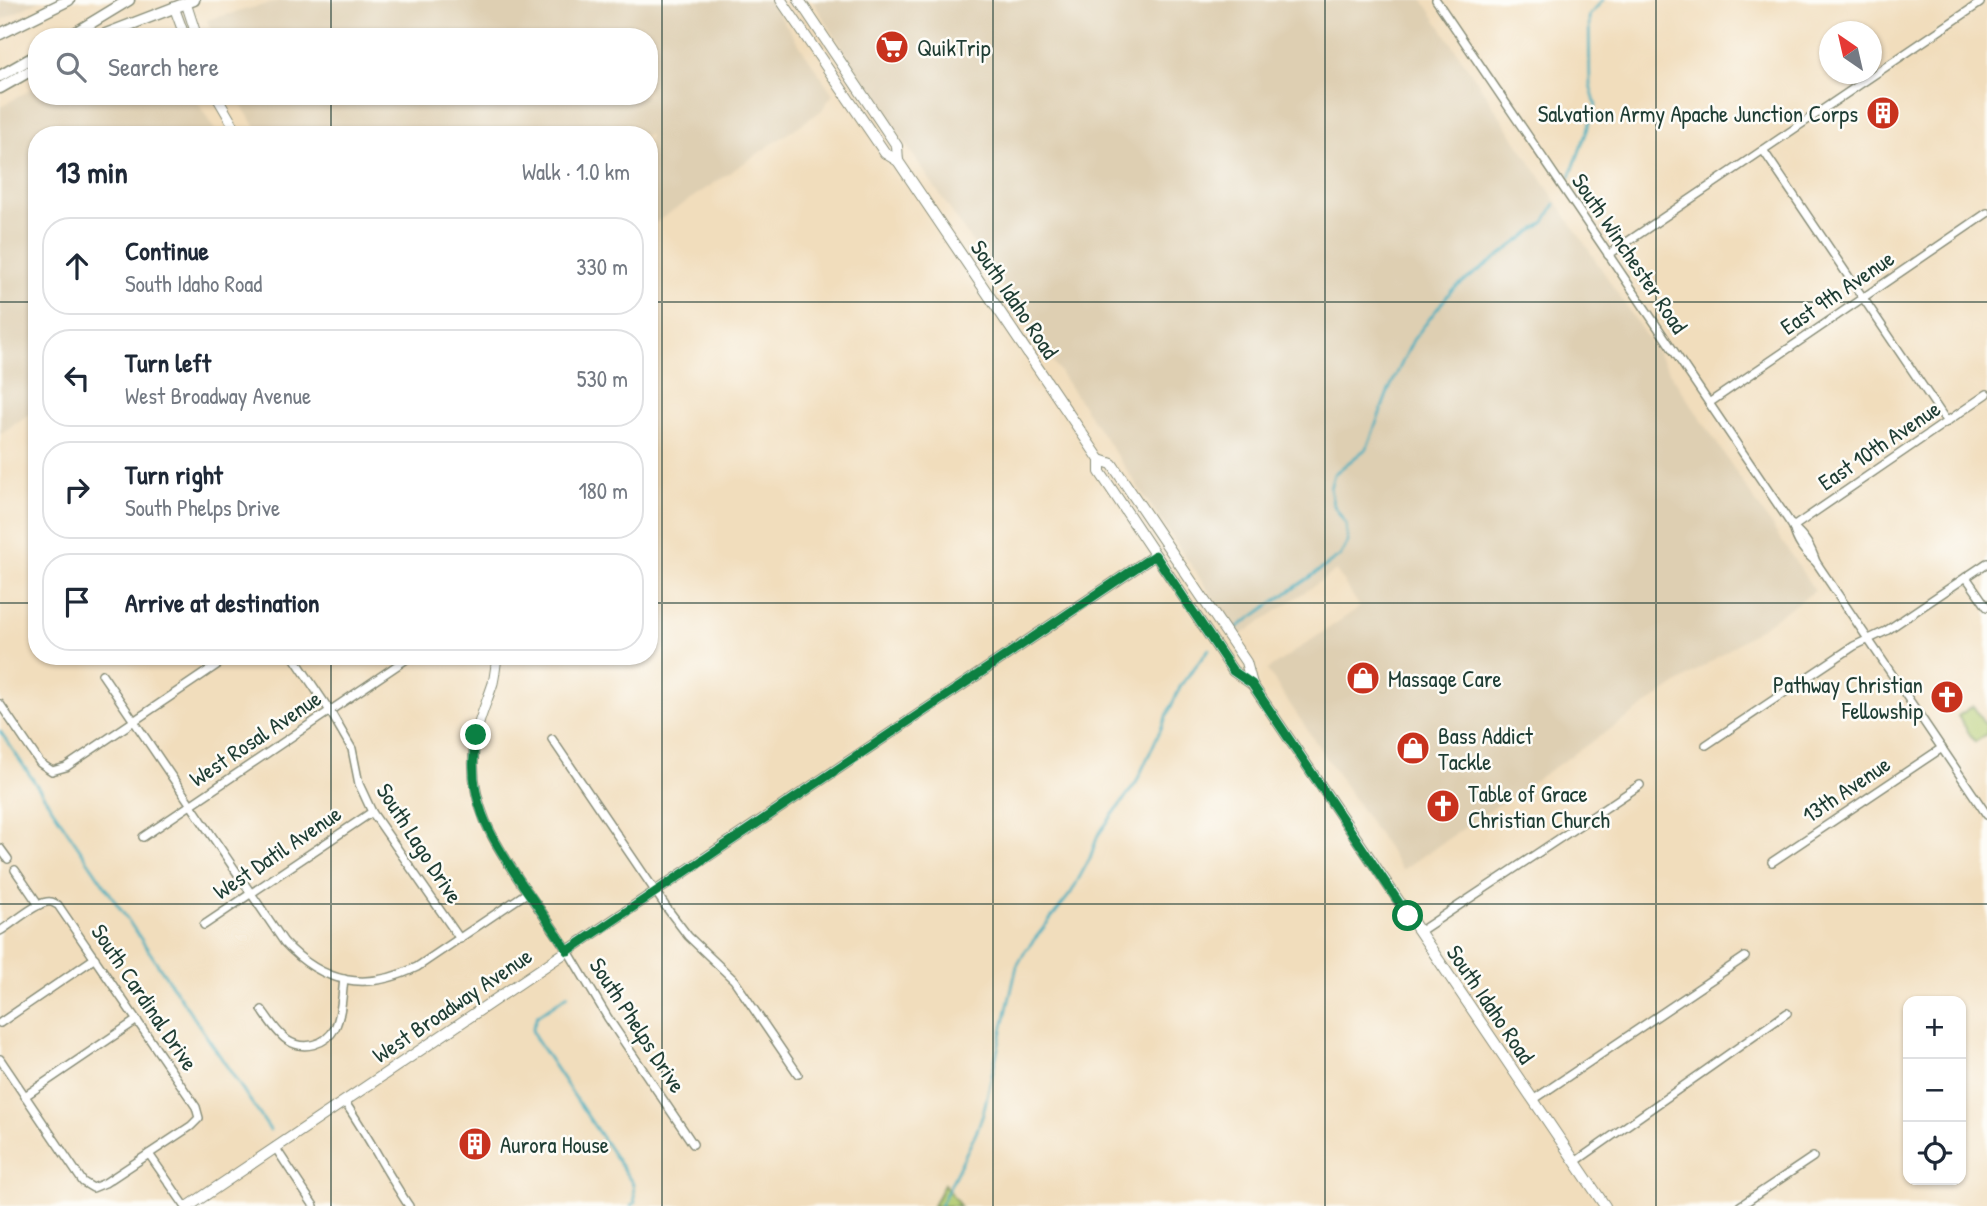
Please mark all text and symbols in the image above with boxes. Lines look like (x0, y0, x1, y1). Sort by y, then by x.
north arrow (1819, 21, 1882, 84)
search box (28, 28, 658, 105)
supermarket icon: QuikTrip (873, 28, 911, 66)
place label: QuikTrip (917, 32, 991, 63)
icon: search (52, 48, 90, 86)
text: Search here (108, 49, 219, 84)
building icon: Salvation Army Apache Junction Corps (1864, 94, 1902, 132)
place label: Salvation Army Apache Junction Corps (1538, 98, 1858, 129)
text: 13 min (56, 152, 128, 192)
text: Walk · 1.0 km (522, 156, 630, 187)
street label: South Winchester Road (1565, 167, 1695, 339)
text: Continue (125, 233, 209, 268)
street label: South Idaho Road (964, 233, 1066, 365)
street label: East 9th Avenue (1774, 243, 1900, 341)
icon: ahead (58, 247, 96, 285)
text: 330 m (576, 251, 628, 282)
text: South Idaho Road (125, 268, 262, 299)
text: Turn left (125, 345, 211, 380)
icon: left (58, 359, 96, 397)
text: 530 m (577, 363, 628, 394)
text: West Broadway Avenue (125, 380, 311, 411)
street label: East 10th Avenue (1812, 393, 1946, 497)
text: Turn right (125, 457, 223, 492)
icon: right (58, 471, 96, 509)
text: 180 m (578, 475, 628, 506)
text: South Phelps Drive (125, 492, 280, 523)
icon: arrive (58, 583, 96, 621)
text: Arrive at destination (125, 585, 320, 620)
shop icon: Massage Care (1344, 659, 1382, 697)
place label: Massage Care (1388, 663, 1502, 694)
place label: Pathway Christian Fellowship (1773, 669, 1923, 726)
church icon: Pathway Christian Fellowship (1928, 678, 1966, 716)
street label: West Rosal Avenue (183, 682, 327, 794)
route end (460, 719, 491, 750)
place label: Bass Addict Tackle (1438, 720, 1534, 777)
shop icon: Bass Addict Tackle (1394, 729, 1432, 767)
street label: 13th Avenue (1796, 748, 1896, 830)
street label: South Lago Drive (370, 777, 470, 909)
place label: Table of Grace Christian Church (1468, 778, 1610, 835)
church icon: Table of Grace Christian Church (1424, 787, 1462, 825)
street label: West Datil Avenue (207, 798, 347, 906)
route start (1392, 900, 1423, 931)
street label: South Cardinal Drive (84, 918, 206, 1076)
street label: South Idaho Road (1440, 938, 1542, 1070)
street label: West Broadway Avenue (366, 940, 538, 1070)
street label: South Phelps Drive (583, 951, 693, 1099)
map controls (1903, 996, 1966, 1185)
button: + (1903, 996, 1966, 1059)
button: − (1903, 1059, 1966, 1122)
button: locate (1903, 1122, 1966, 1185)
building icon: Aurora House (456, 1125, 494, 1163)
place label: Aurora House (500, 1129, 609, 1160)

